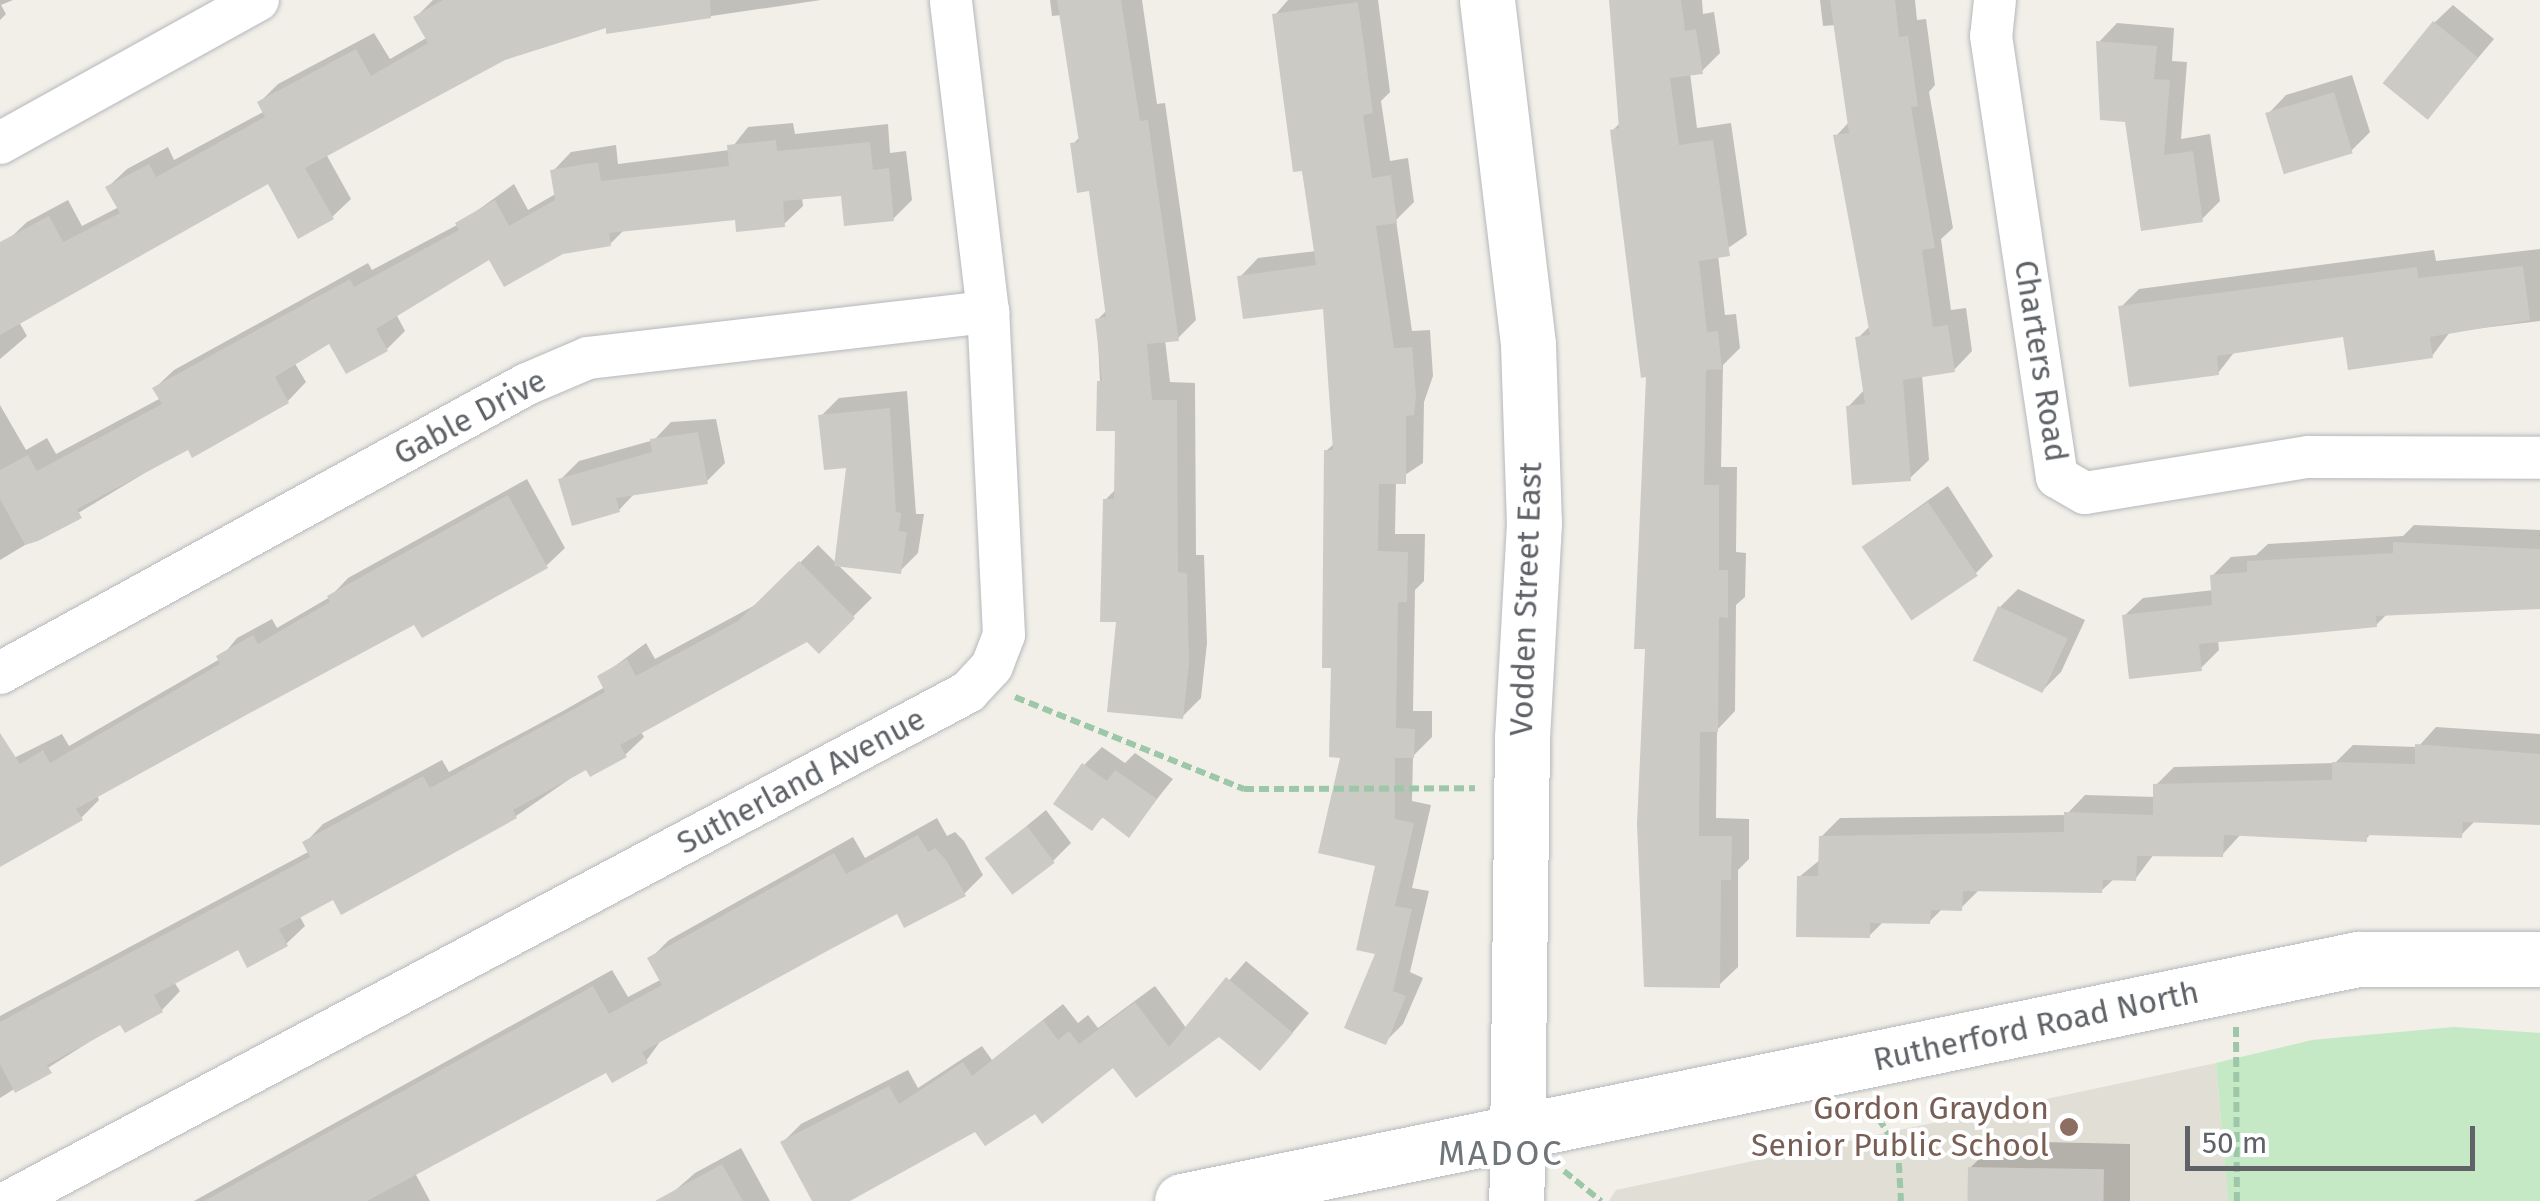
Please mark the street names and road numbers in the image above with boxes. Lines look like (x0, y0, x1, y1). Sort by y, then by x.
street label: Charters Road (2006, 257, 2076, 465)
street label: Gable Drive (387, 361, 553, 473)
street label: Vodden Street East (1502, 461, 1550, 737)
street label: Sutherland Avenue (670, 699, 932, 863)
street label: Rutherford Road North (1870, 973, 2202, 1079)

